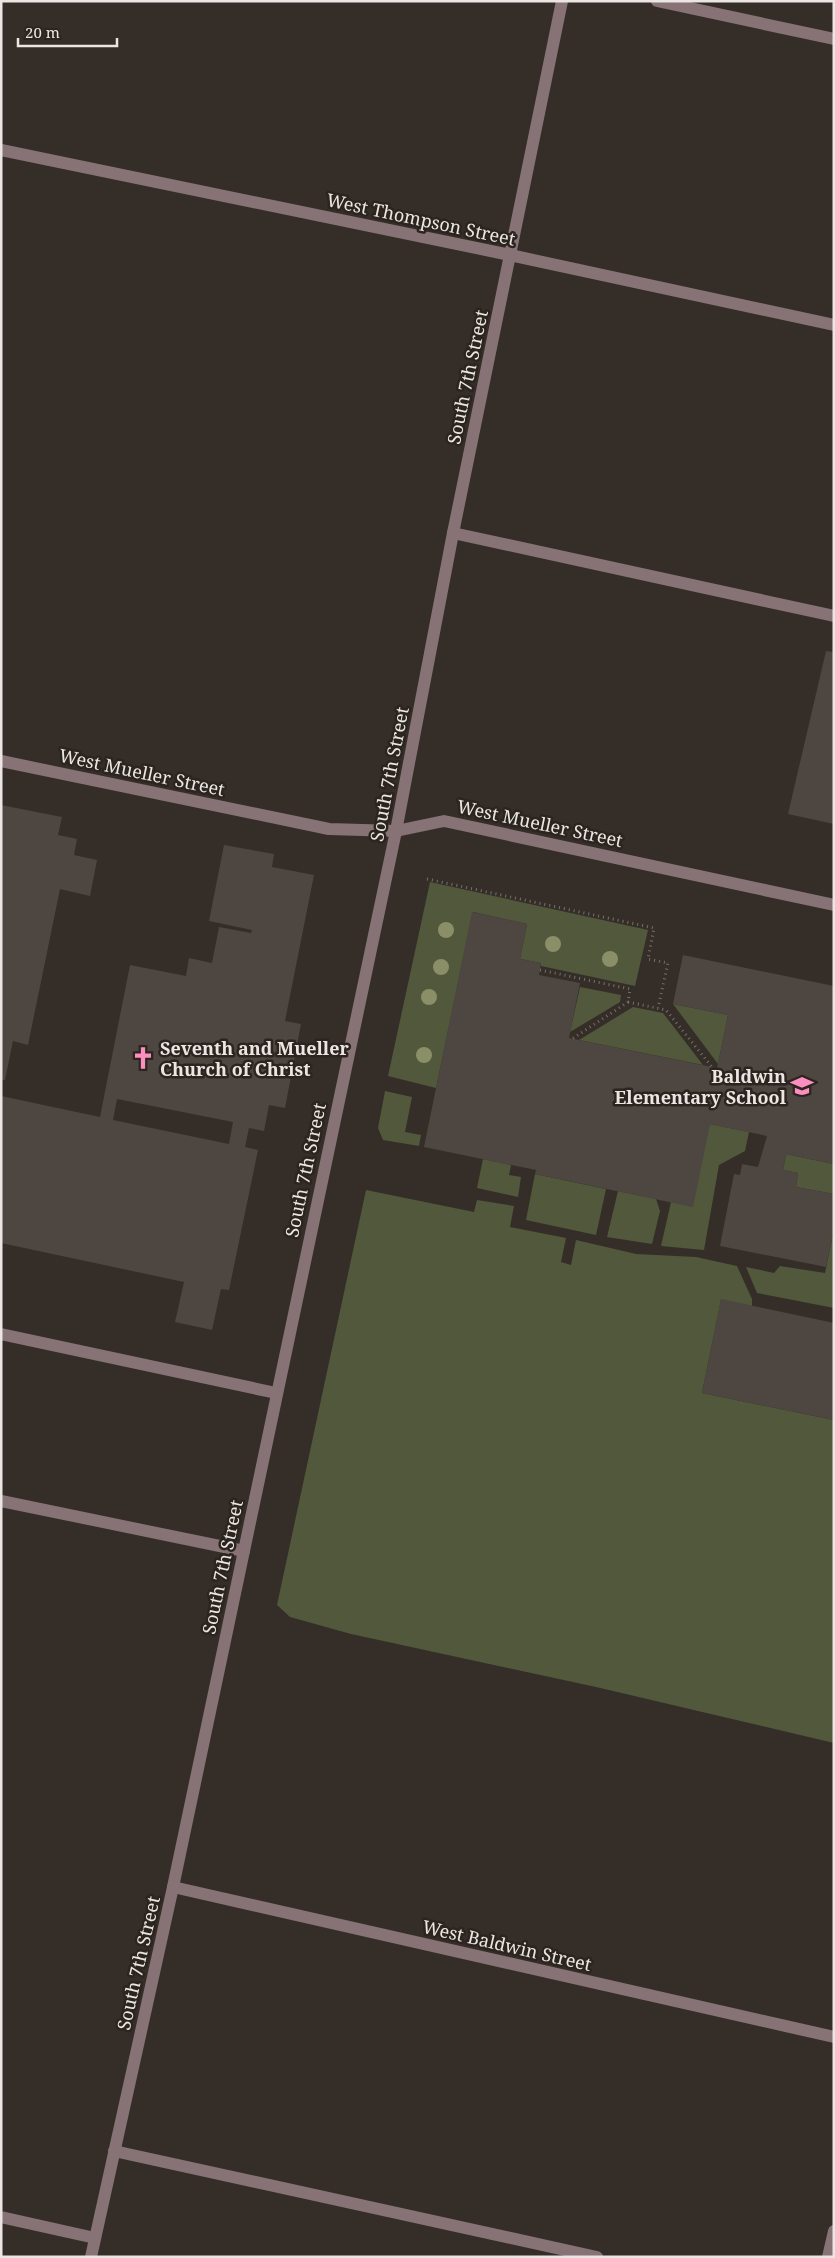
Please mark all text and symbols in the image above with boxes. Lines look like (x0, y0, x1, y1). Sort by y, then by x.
scale bar (18, 15, 116, 47)
text: 20 m (25, 22, 60, 42)
street label: West Thompson Street (324, 187, 518, 251)
street label: South 7th Street (441, 308, 493, 446)
street label: South 7th Street (364, 705, 414, 843)
street label: West Mueller Street (57, 743, 227, 801)
street label: West Mueller Street (455, 794, 625, 852)
place label: Seventh and Mueller Church of Christ (160, 1036, 349, 1081)
church icon: Seventh and Mueller Church of Christ (130, 1045, 156, 1071)
place label: Baldwin Elementary School (615, 1064, 787, 1109)
school or university icon: Baldwin Elementary School (789, 1073, 815, 1099)
street label: South 7th Street (279, 1101, 331, 1239)
street label: South 7th Street (196, 1498, 248, 1636)
street label: South 7th Street (111, 1894, 165, 2032)
street label: West Baldwin Street (420, 1914, 594, 1976)

